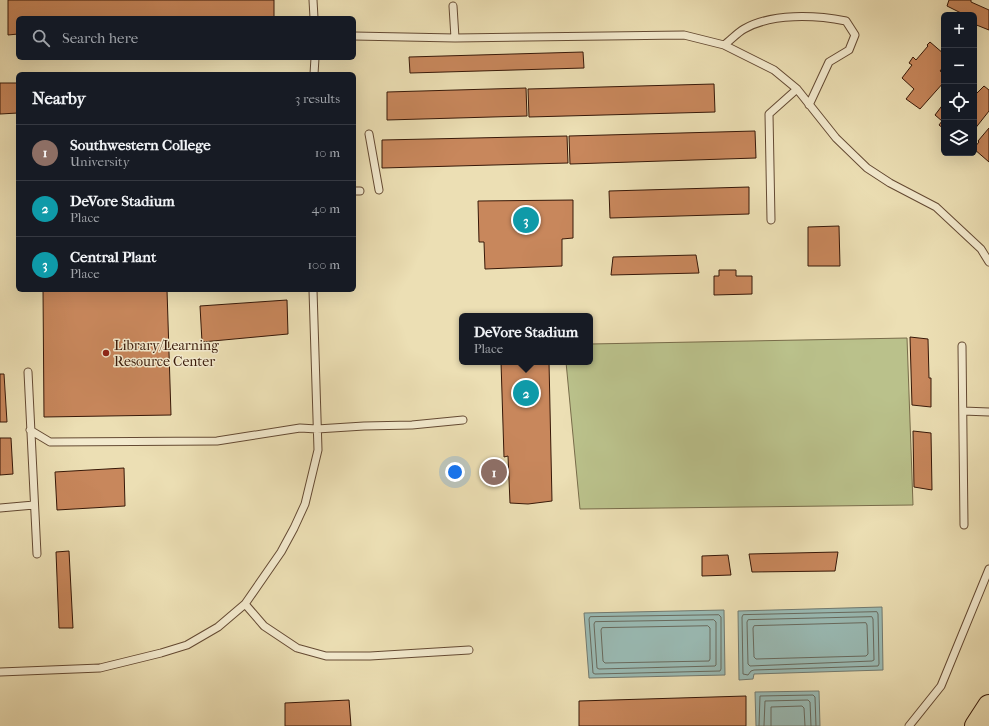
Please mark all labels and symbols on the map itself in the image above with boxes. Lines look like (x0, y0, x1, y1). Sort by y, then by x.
pin: 3 (513, 205, 539, 235)
place label: Library/Learning Resource Center (114, 337, 219, 370)
marker: Library/Learning Resource Center (101, 348, 111, 358)
pin: 2 (513, 378, 539, 408)
pin: 1 (481, 457, 507, 487)
your location (445, 462, 465, 482)

